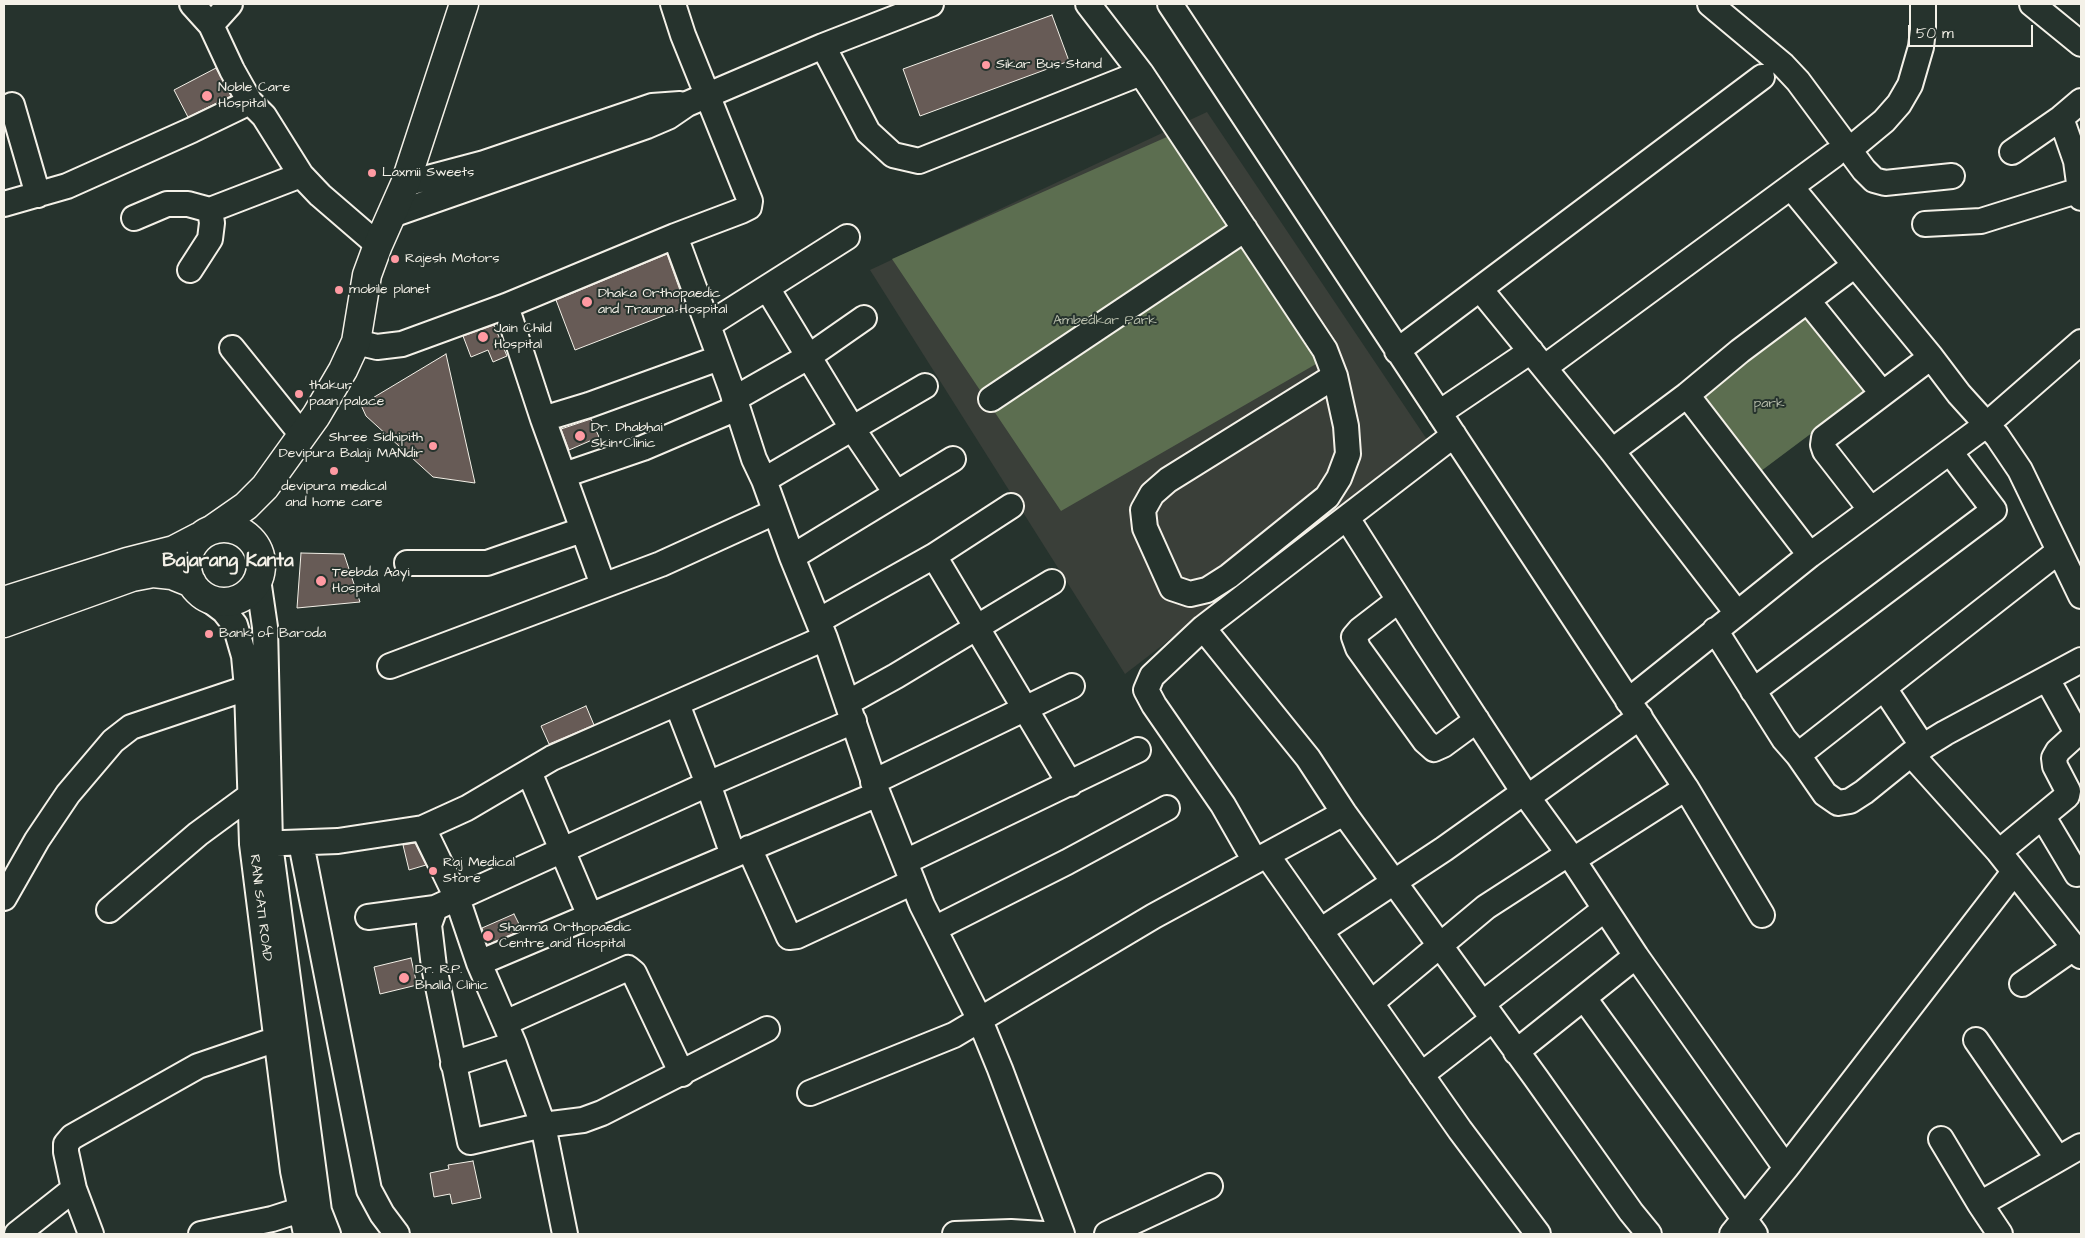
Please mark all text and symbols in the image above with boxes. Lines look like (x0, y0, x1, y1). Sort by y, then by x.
scale bar (1910, 15, 2035, 47)
text: 50 m (1916, 23, 1954, 44)
place label: Sikar Bus Stand (996, 57, 1102, 73)
marker: Sikar Bus Stand (980, 59, 992, 71)
place label: Noble Care Hospital (218, 80, 290, 112)
marker: Noble Care Hospital (200, 89, 214, 103)
place label: Laxmii Sweets (382, 165, 474, 181)
marker: Laxmii Sweets (366, 167, 378, 179)
place label: Rajesh Motors (405, 251, 499, 267)
marker: Rajesh Motors (389, 253, 401, 265)
place label: mobile planet (349, 282, 430, 298)
marker: mobile planet (333, 284, 345, 296)
place label: Dhaka Orthopaedic and Trauma Hospital (598, 286, 727, 318)
marker: Dhaka Orthopaedic and Trauma Hospital (580, 295, 594, 309)
park label: Ambedkar Park (1053, 313, 1157, 329)
place label: Jain Child Hospital (494, 321, 552, 354)
marker: Jain Child Hospital (476, 330, 490, 344)
place label: thakur paan palace (309, 378, 384, 411)
marker: thakur paan palace (293, 388, 305, 400)
park label: park (1753, 396, 1785, 412)
place label: Dr. Dhabhai Skin Clinic (591, 420, 663, 452)
marker: Dr. Dhabhai Skin Clinic (573, 429, 587, 443)
place label: Shree Sidhipith Devipura Balaji MANdir (279, 430, 423, 462)
marker: Shree Sidhipith Devipura Balaji MANdir (427, 440, 439, 452)
marker: devipura medical and home care (328, 465, 340, 477)
place label: devipura medical and home care (281, 479, 387, 512)
district label: Bajarang Kanta (162, 551, 294, 573)
place label: Teebda Aayi Hospital (332, 565, 410, 598)
marker: Teebda Aayi Hospital (314, 574, 328, 588)
place label: Bank of Baroda (219, 626, 326, 642)
marker: Bank of Baroda (203, 628, 215, 640)
street label: RANI SATI ROAD (245, 854, 275, 962)
place label: Raj Medical Store (443, 855, 515, 888)
marker: Raj Medical Store (427, 865, 439, 877)
place label: Sharma Orthopaedic Centre and Hospital (499, 920, 632, 952)
marker: Sharma Orthopaedic Centre and Hospital (481, 929, 495, 943)
place label: Dr. R.P. Bhalla Clinic (415, 962, 488, 994)
marker: Dr. R.P. Bhalla Clinic (397, 971, 411, 985)

